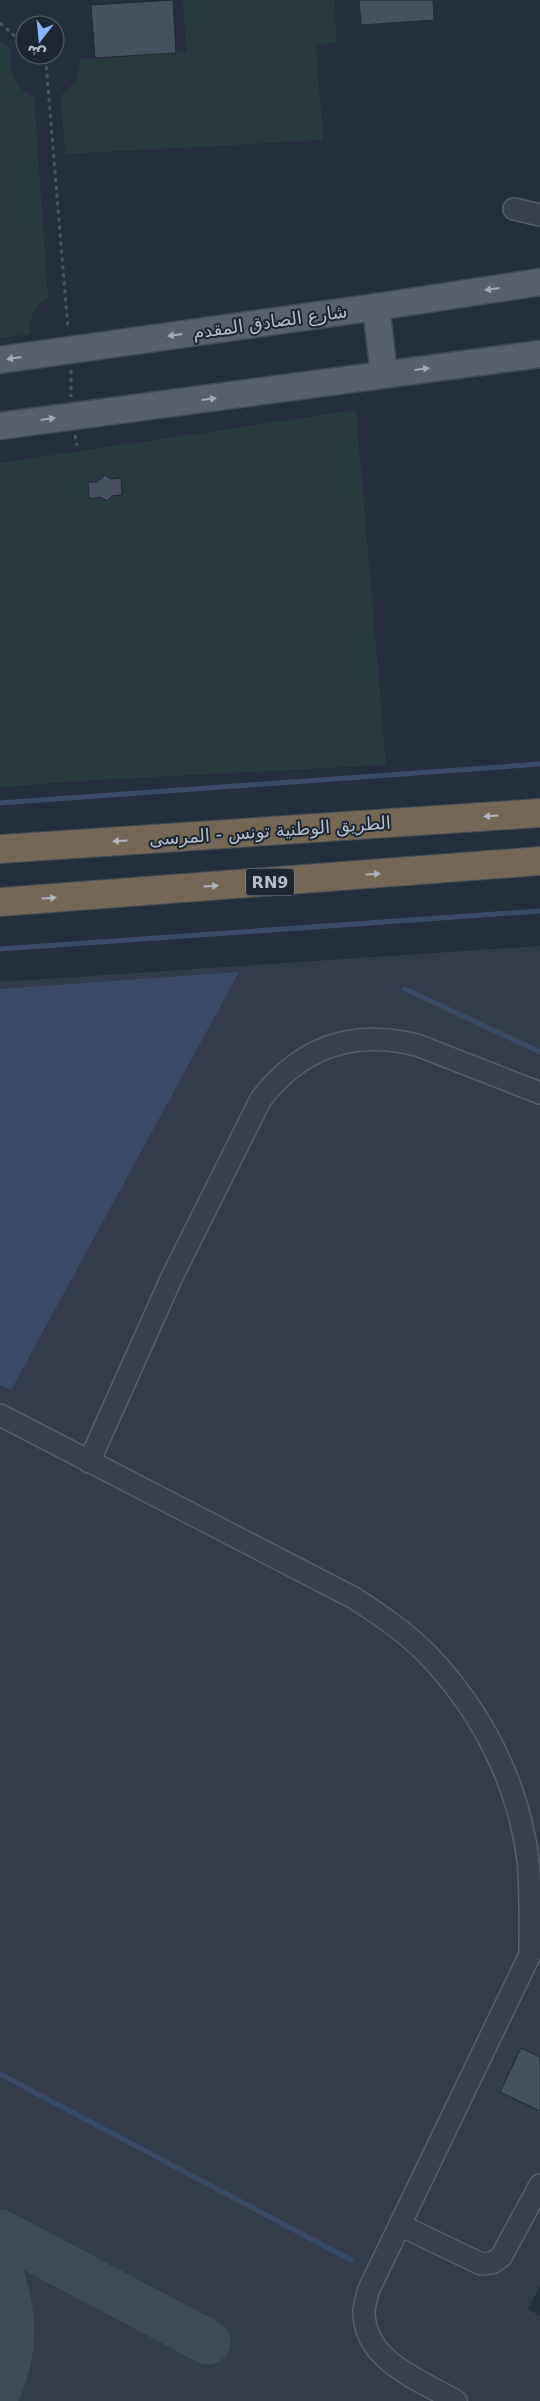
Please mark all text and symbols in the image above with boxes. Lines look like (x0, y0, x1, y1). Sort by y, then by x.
north arrow (15, 15, 65, 65)
text: ش (25, 42, 48, 63)
one-way arrow (483, 285, 499, 293)
street label: شارع الصادق المقدم (191, 300, 349, 344)
one-way arrow (167, 331, 183, 339)
one-way arrow (6, 354, 22, 362)
one-way arrow (415, 365, 431, 373)
one-way arrow (202, 395, 218, 403)
one-way arrow (41, 415, 57, 423)
street label: الطريق الوطنية تونس - المرسى (148, 812, 392, 850)
one-way arrow (483, 812, 499, 820)
one-way arrow (111, 837, 127, 845)
road number: RN9 (246, 869, 294, 896)
one-way arrow (365, 870, 381, 878)
one-way arrow (203, 882, 219, 890)
one-way arrow (41, 894, 57, 902)

